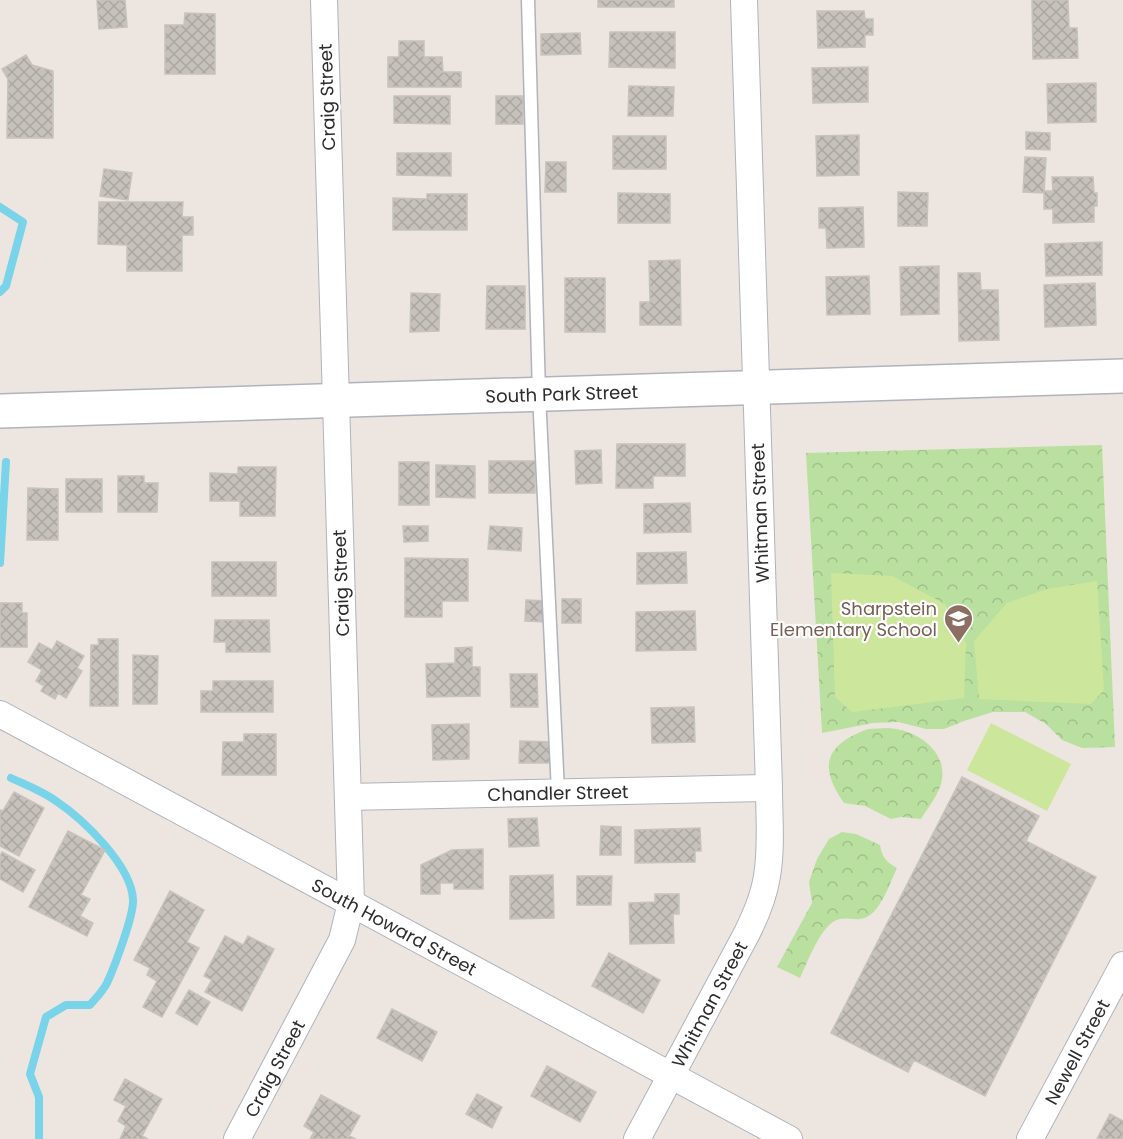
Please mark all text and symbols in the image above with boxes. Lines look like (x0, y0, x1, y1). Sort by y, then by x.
street label: Craig Street (313, 43, 341, 151)
street label: South Park Street (485, 379, 638, 408)
street label: Whitman Street (745, 443, 775, 583)
street label: Craig Street (327, 529, 355, 637)
place label: Sharpstein Elementary School (770, 596, 937, 642)
school or university icon: Sharpstein Elementary School (942, 602, 974, 644)
street label: Chandler Street (487, 779, 629, 807)
street label: South Howard Street (308, 872, 481, 981)
street label: Whitman Street (665, 936, 753, 1072)
street label: Newell Street (1038, 995, 1115, 1109)
street label: Craig Street (238, 1015, 310, 1121)

